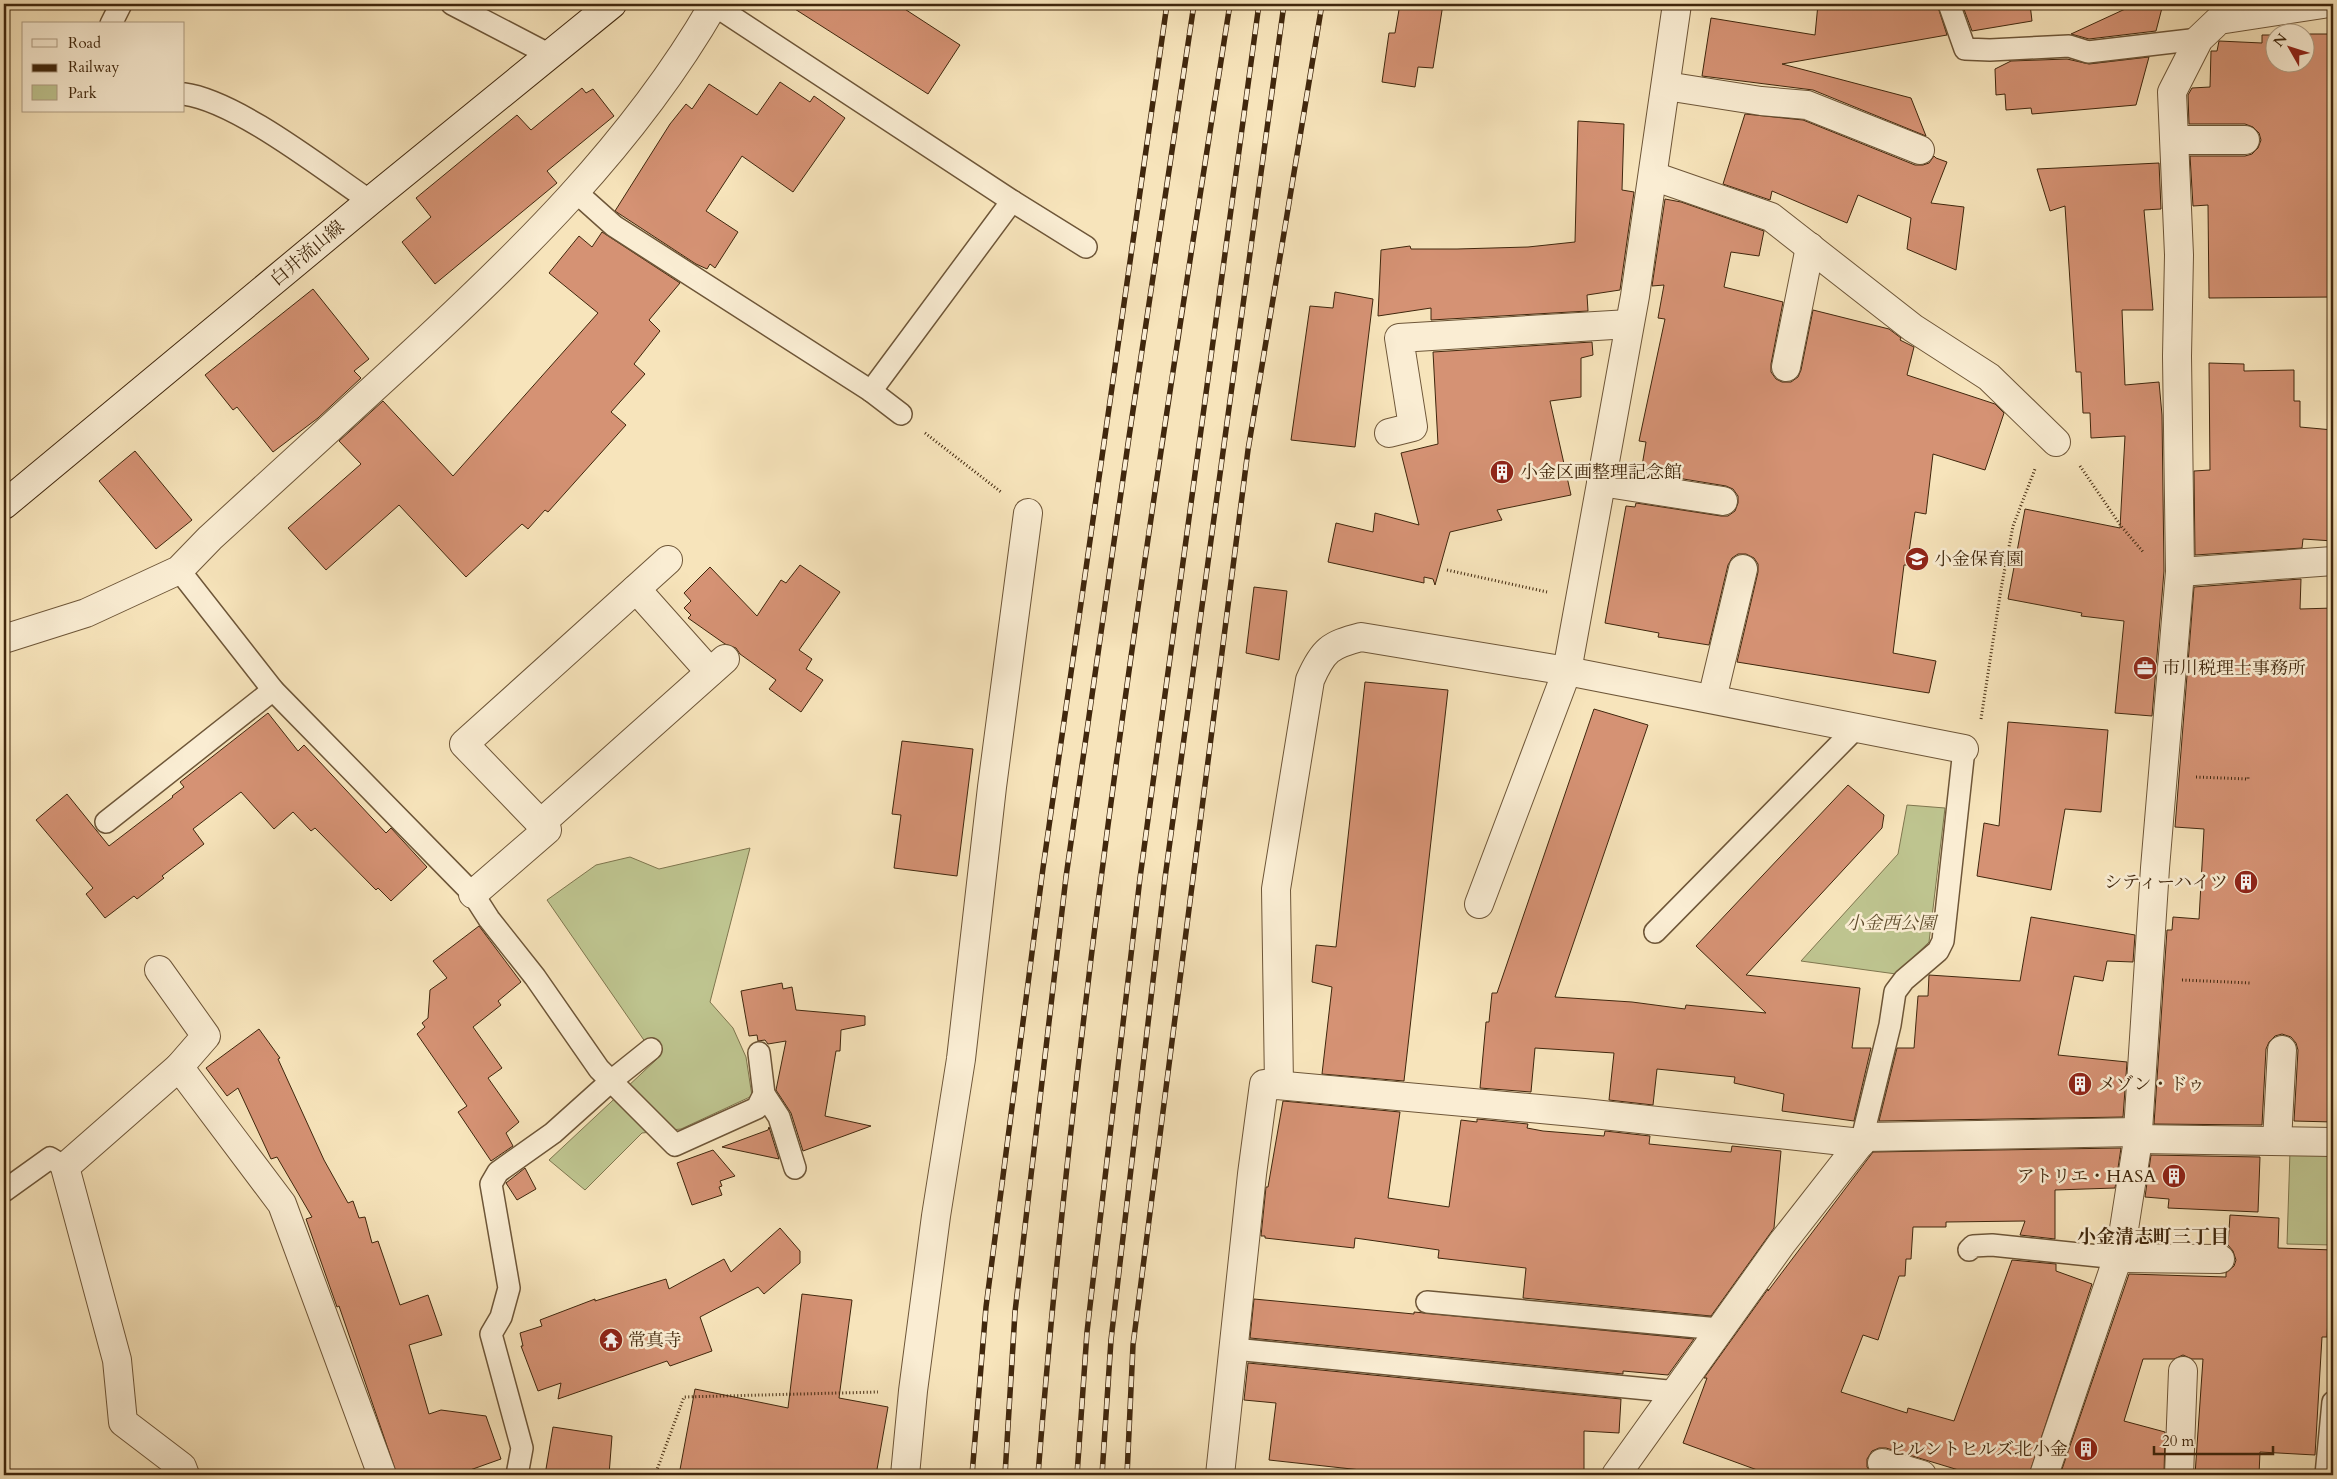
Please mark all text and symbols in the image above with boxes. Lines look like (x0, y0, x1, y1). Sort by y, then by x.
legend (22, 22, 185, 112)
north arrow (2264, 22, 2314, 72)
text: N (2269, 29, 2291, 51)
text: Road (68, 33, 101, 53)
text: Railway (68, 57, 119, 77)
text: Park (68, 83, 97, 103)
street label: 白井流山線 (265, 215, 350, 292)
building icon: 小金区画整理記念館 (1489, 459, 1515, 485)
place label: 小金区画整理記念館 (1520, 460, 1682, 485)
school or university icon: 小金保育園 (1904, 546, 1930, 572)
place label: 小金保育園 (1934, 547, 2024, 572)
office icon: 市川税理士事務所 (2132, 655, 2158, 681)
place label: 市川税理士事務所 (2162, 656, 2306, 681)
building icon: シティーハイツ (2233, 869, 2259, 895)
place label: シティーハイツ (2104, 870, 2228, 895)
park label: 小金西公園 (1846, 911, 1939, 936)
building icon: メゾン・ドゥ (2067, 1071, 2093, 1097)
place label: メゾン・ドゥ (2098, 1072, 2205, 1097)
building icon: アトリエ・HASA (2161, 1163, 2187, 1189)
place label: アトリエ・HASA (2017, 1164, 2156, 1189)
district label: 小金清志町三丁目 (2077, 1224, 2229, 1250)
temple icon: 常真寺 (598, 1327, 624, 1353)
place label: 常真寺 (628, 1328, 682, 1353)
scale bar (2154, 1424, 2273, 1456)
text: 20 m (2162, 1431, 2194, 1451)
building icon: ヒルントヒルズ北小金 (2073, 1436, 2099, 1462)
place label: ヒルントヒルズ北小金 (1889, 1437, 2068, 1462)

